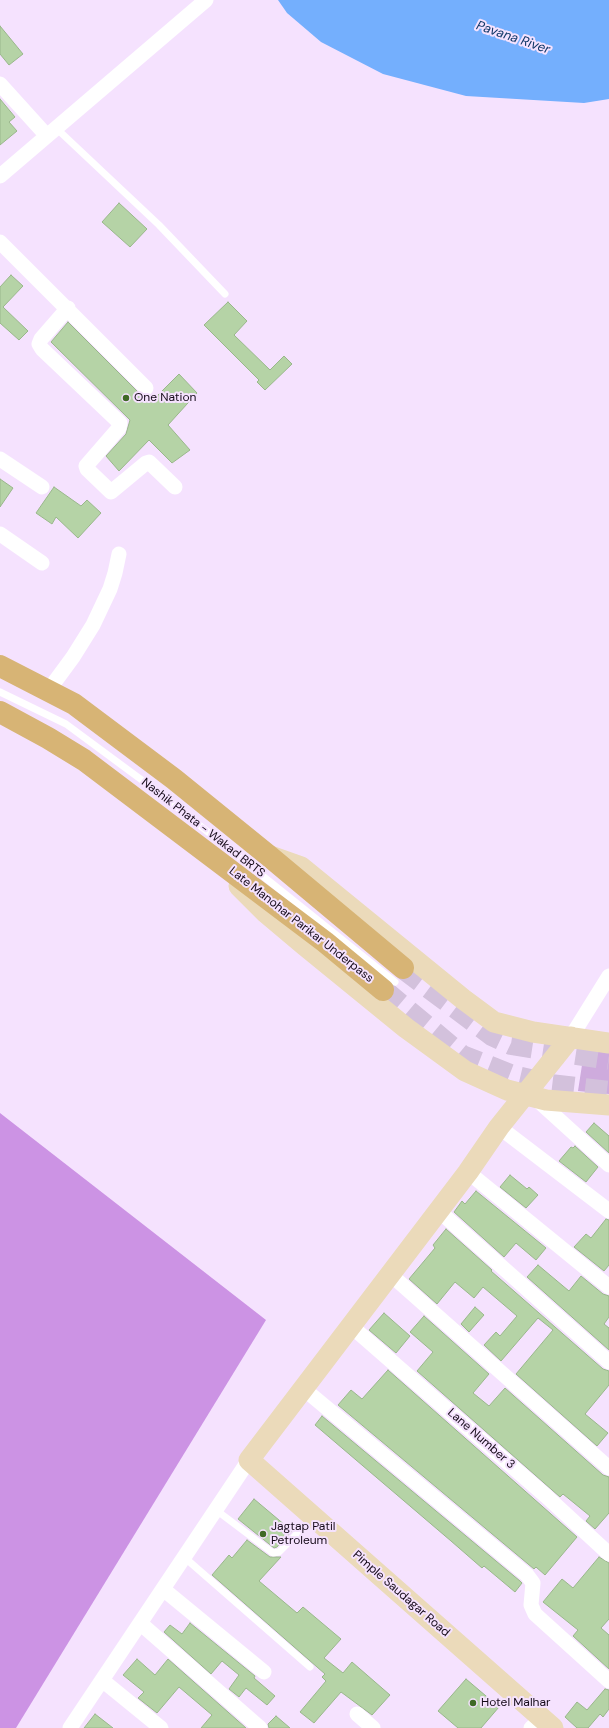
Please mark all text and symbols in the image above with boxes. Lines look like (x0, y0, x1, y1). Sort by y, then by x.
water label: Pavana River (474, 18, 552, 58)
place label: One Nation (134, 391, 196, 405)
marker: One Nation (121, 393, 131, 403)
street label: Nashik Phata - Wakad BRTS (138, 775, 268, 881)
street label: Late Manohar Parikar Underpass (226, 864, 376, 986)
street label: Lane Number 3 (444, 1406, 518, 1472)
place label: Jagtap Patil Petroleum (271, 1520, 335, 1548)
marker: Jagtap Patil Petroleum (258, 1529, 268, 1539)
street label: Pimple Saudagar Road (350, 1548, 452, 1640)
place label: Hotel Malhar (481, 1696, 550, 1710)
marker: Hotel Malhar (468, 1698, 478, 1708)

